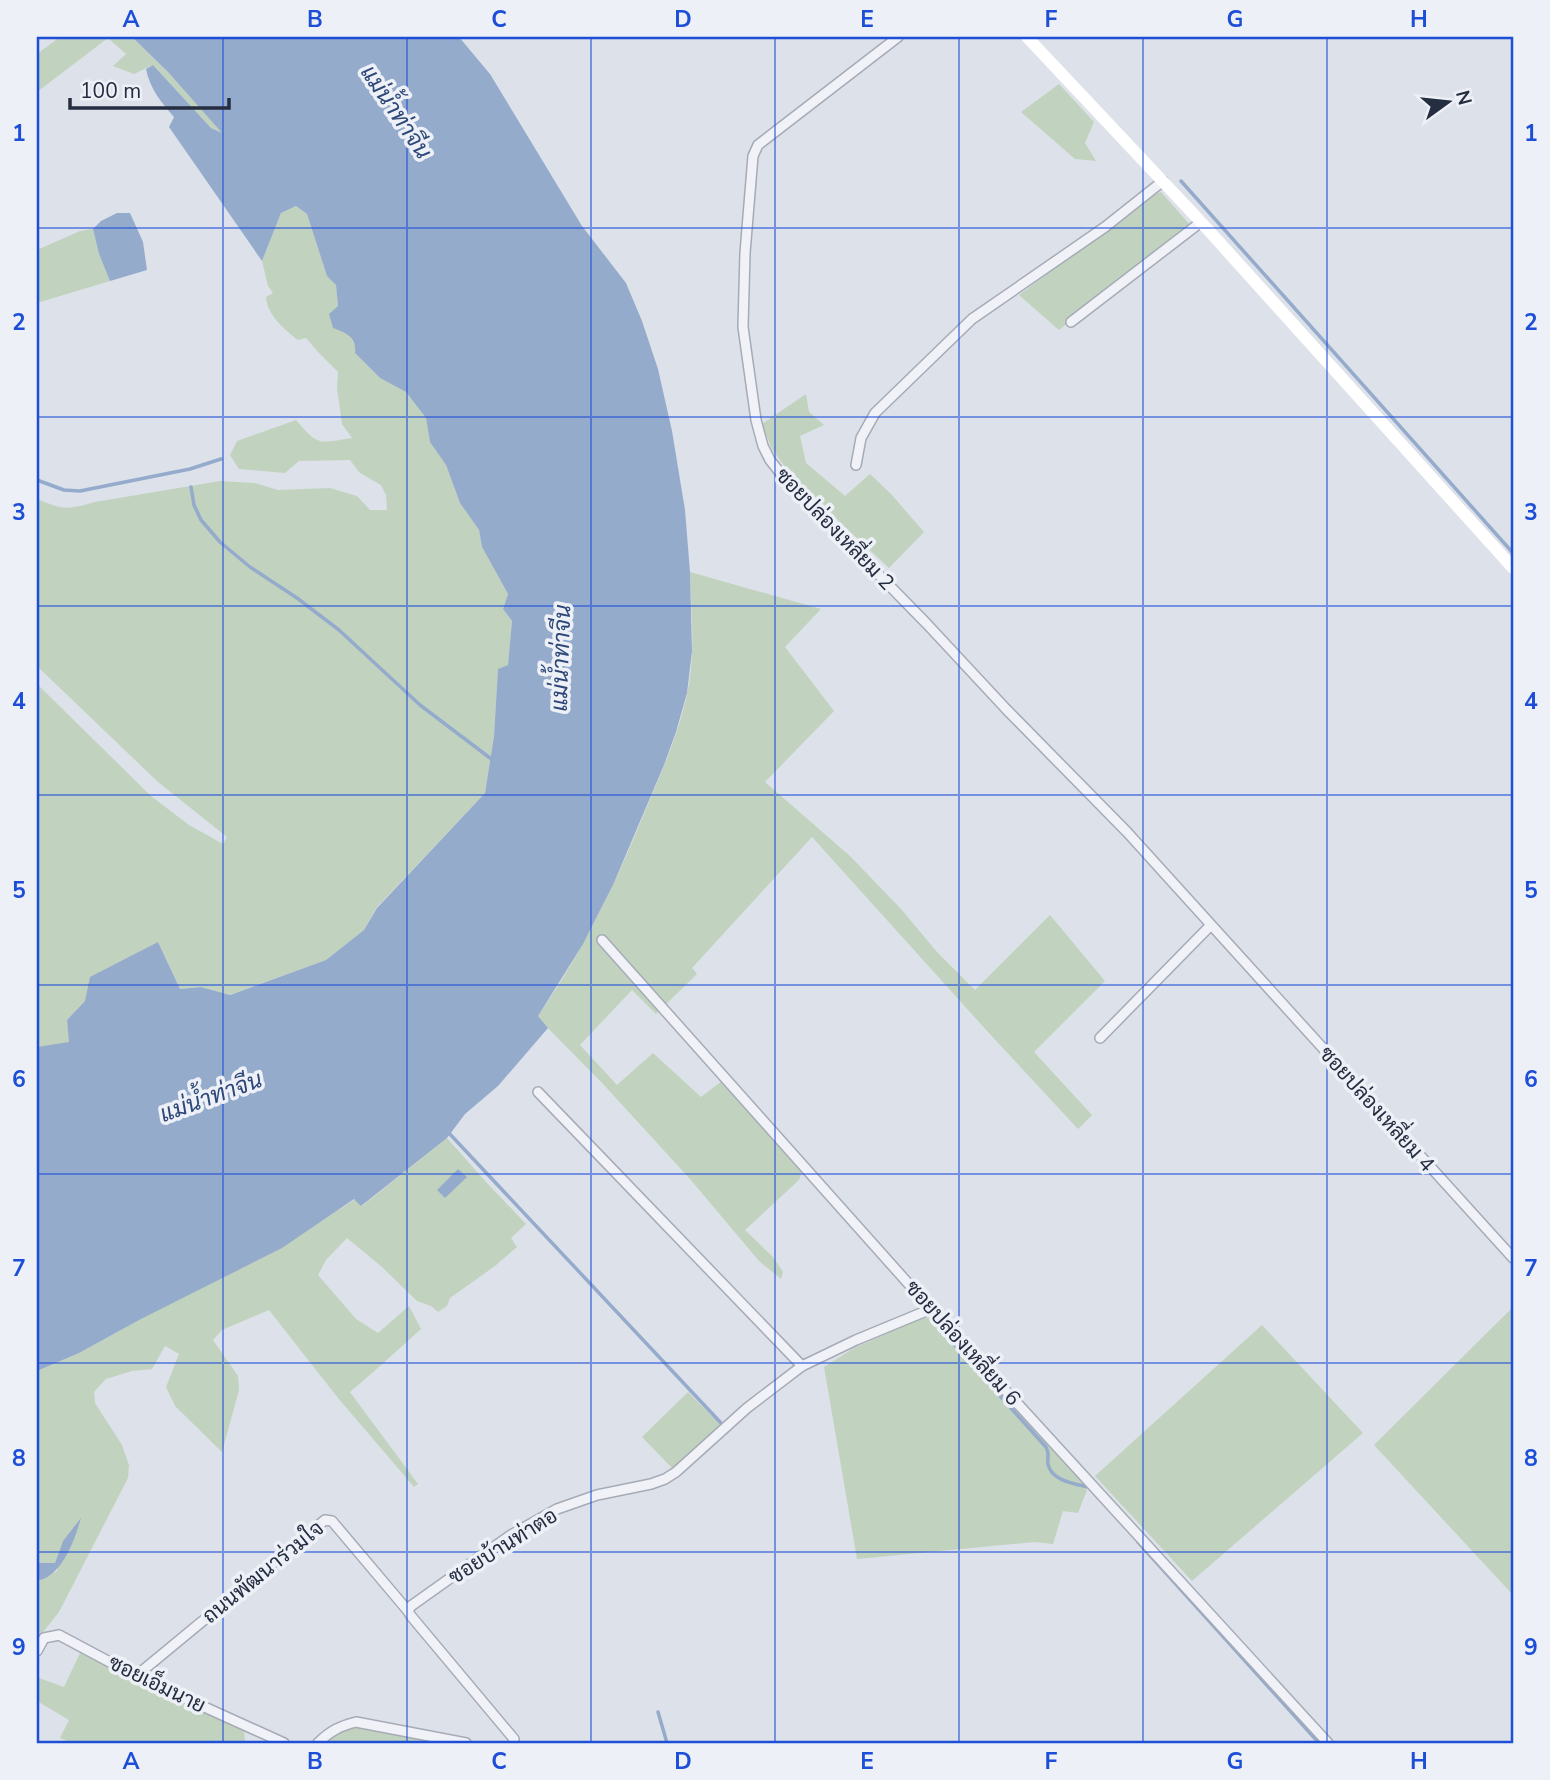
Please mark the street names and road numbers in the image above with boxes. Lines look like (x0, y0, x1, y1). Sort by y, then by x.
street label: ซอยปล่องเหลี่ยม 2 (769, 458, 905, 596)
street label: ซอยปล่องเหลี่ยม 4 (1313, 1036, 1445, 1178)
street label: ซอยปล่องเหลี่ยม 6 (899, 1270, 1031, 1412)
street label: ซอยบ้านท่าตอ (443, 1501, 563, 1591)
street label: ถนนพัฒนาร่วมใจ (196, 1514, 330, 1630)
street label: ซอยเอ็มนาย (104, 1648, 211, 1720)

